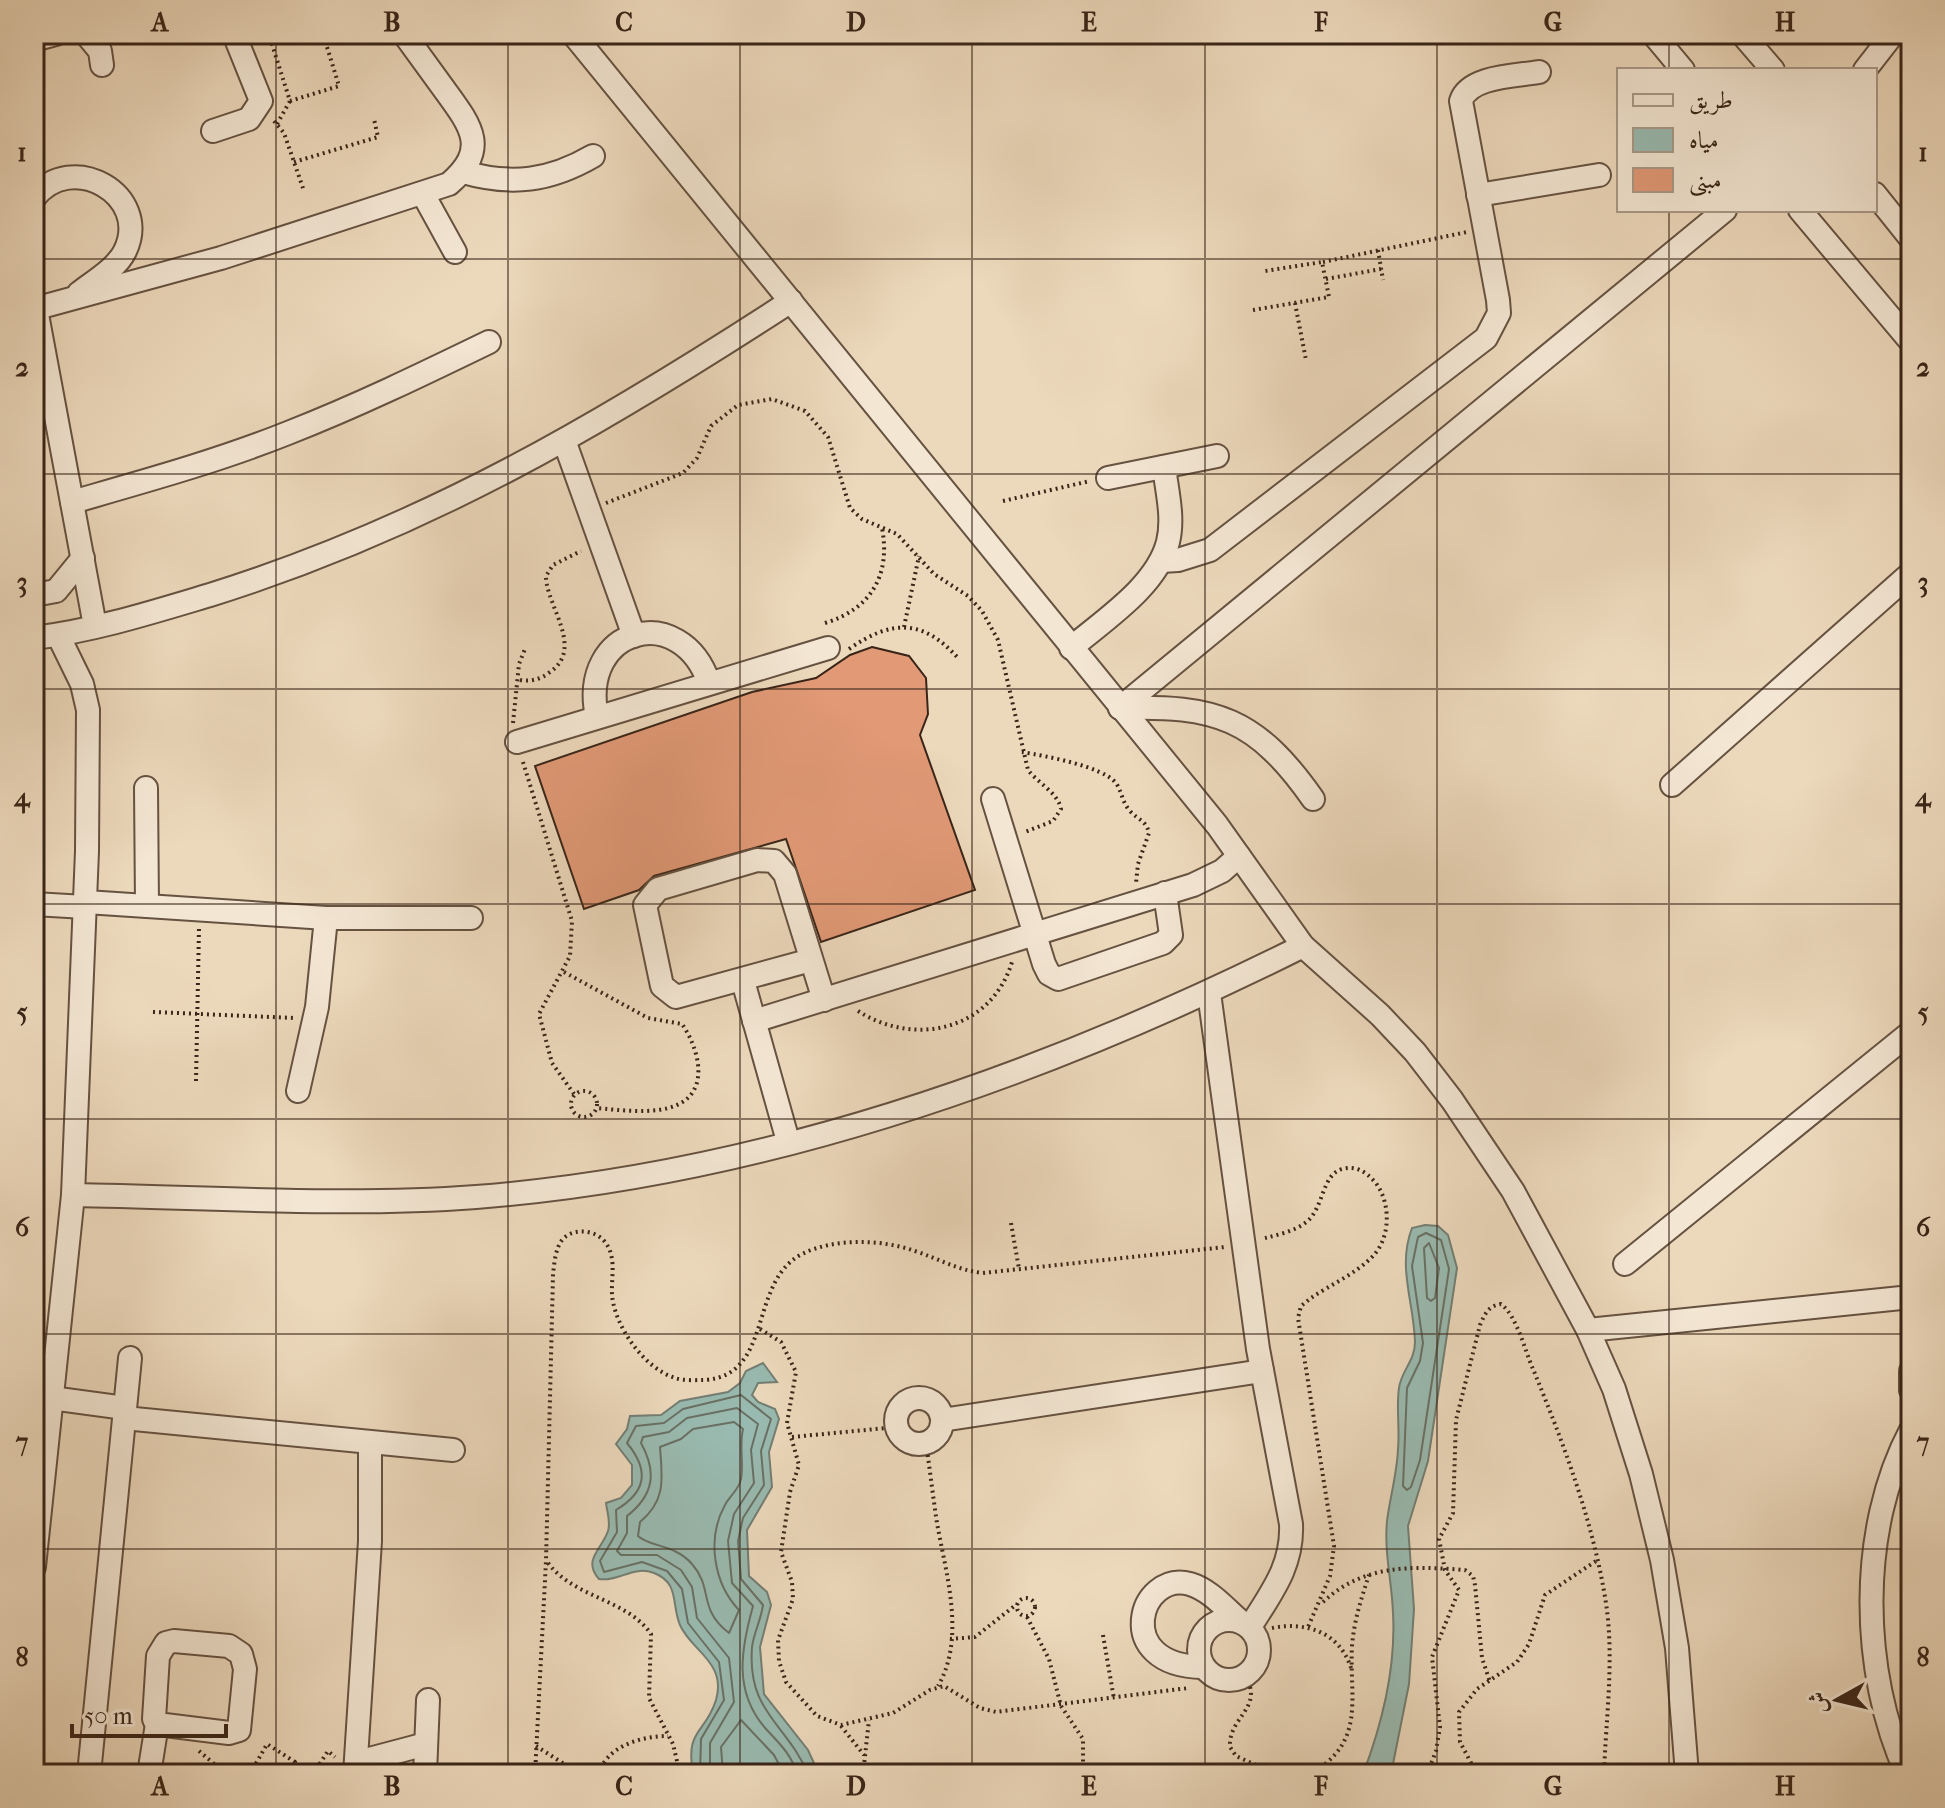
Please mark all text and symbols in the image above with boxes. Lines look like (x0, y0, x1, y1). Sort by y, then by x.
text: A (150, 7, 170, 38)
text: B (384, 7, 401, 38)
text: C (615, 7, 633, 38)
text: D (846, 7, 866, 38)
text: E (1081, 7, 1097, 38)
text: F (1313, 7, 1328, 38)
text: G (1544, 7, 1562, 38)
text: H (1775, 7, 1796, 38)
legend (1617, 68, 1877, 212)
text: طريق (1689, 86, 1733, 115)
text: مياه (1689, 126, 1719, 154)
text: 1 (17, 137, 27, 168)
text: 1 (1918, 137, 1928, 168)
text: مبنى (1689, 166, 1722, 197)
text: 2 (15, 352, 29, 383)
text: 2 (1916, 352, 1930, 383)
text: 3 (17, 567, 27, 598)
text: 3 (1918, 567, 1928, 598)
text: 4 (13, 782, 31, 814)
text: 4 (1914, 782, 1932, 814)
text: 5 (16, 997, 28, 1028)
text: 5 (1917, 997, 1929, 1028)
text: 6 (15, 1212, 30, 1243)
text: 6 (1916, 1212, 1931, 1243)
text: 7 (15, 1427, 29, 1458)
text: 7 (1916, 1427, 1930, 1458)
text: 8 (15, 1642, 29, 1673)
text: 8 (1916, 1642, 1930, 1673)
north arrow (1797, 1660, 1877, 1740)
scale bar (72, 1688, 226, 1738)
text: ش (1804, 1690, 1833, 1715)
text: 50 m (84, 1702, 133, 1730)
text: A (150, 1771, 170, 1802)
text: B (384, 1771, 401, 1802)
text: C (615, 1771, 633, 1802)
text: D (846, 1771, 866, 1802)
text: E (1081, 1771, 1097, 1802)
text: F (1313, 1771, 1328, 1802)
text: G (1544, 1771, 1562, 1802)
text: H (1775, 1771, 1796, 1802)

